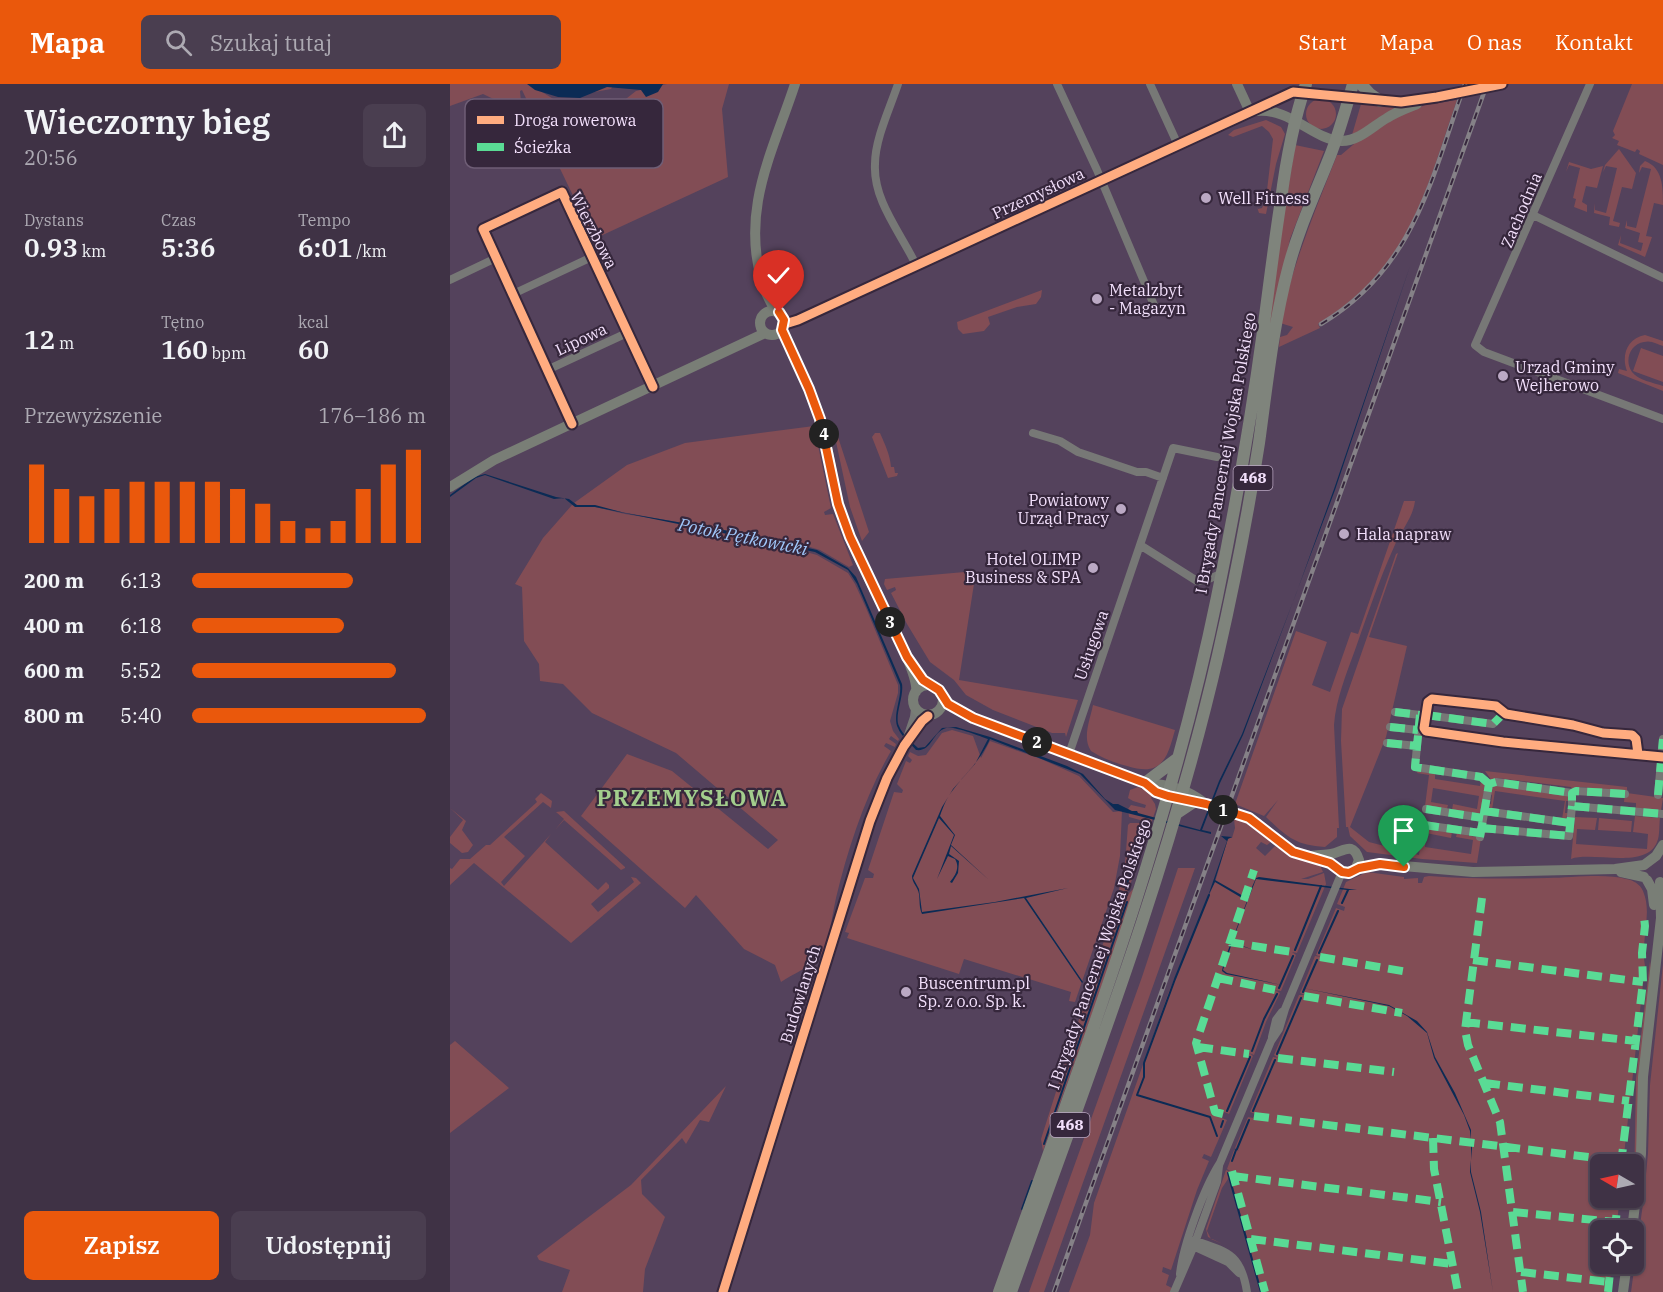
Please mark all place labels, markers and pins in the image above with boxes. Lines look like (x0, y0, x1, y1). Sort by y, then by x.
place label: Well Fitness (1218, 188, 1309, 208)
marker: Well Fitness (1199, 191, 1213, 205)
pin (753, 250, 804, 312)
place label: Metalzbyt - Magazyn (1109, 280, 1186, 318)
marker: Metalzbyt - Magazyn (1090, 292, 1104, 306)
place label: Urząd Gminy Wejherowo (1515, 357, 1615, 395)
marker: Urząd Gminy Wejherowo (1496, 369, 1510, 383)
pin: 4 (809, 419, 839, 449)
place label: Powiatowy Urząd Pracy (1017, 490, 1109, 528)
marker: Powiatowy Urząd Pracy (1114, 502, 1128, 516)
place label: Hala napraw (1356, 524, 1452, 544)
marker: Hala napraw (1337, 527, 1351, 541)
place label: Hotel OLIMP Business & SPA (965, 549, 1081, 587)
marker: Hotel OLIMP Business & SPA (1086, 561, 1100, 575)
pin: 3 (875, 607, 905, 637)
pin: 2 (1022, 727, 1052, 757)
pin: 1 (1208, 795, 1238, 825)
pin (1378, 805, 1429, 867)
place label: Buscentrum.pl Sp. z o.o. Sp. k. (918, 973, 1030, 1011)
marker: Buscentrum.pl Sp. z o.o. Sp. k. (899, 985, 913, 999)

